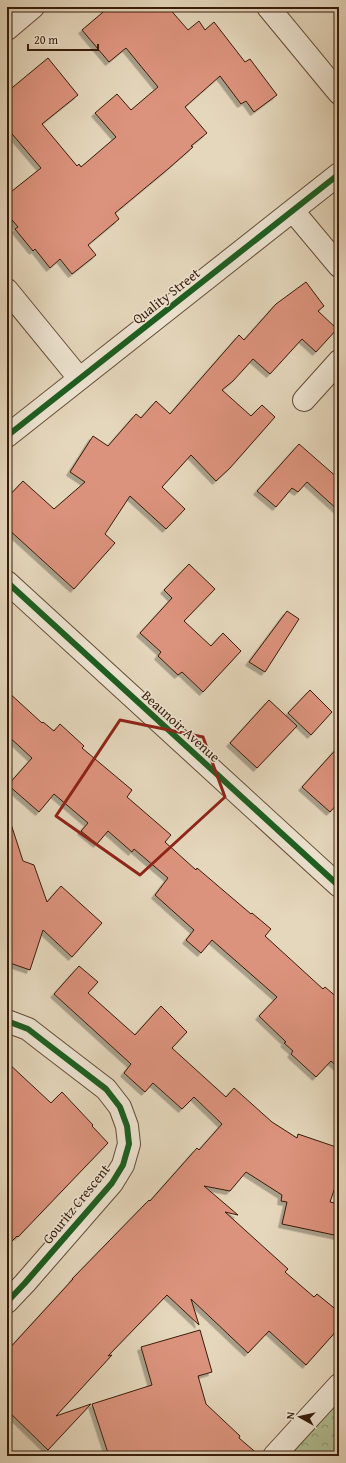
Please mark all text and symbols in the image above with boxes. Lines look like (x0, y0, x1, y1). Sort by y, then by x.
scale bar (28, 26, 98, 52)
text: 20 m (34, 31, 58, 48)
street label: Quality Street (128, 263, 204, 329)
street label: Beaunoir Avenue (137, 685, 225, 767)
street label: Gouritz Crescent (37, 1160, 115, 1248)
north arrow (280, 1397, 320, 1437)
text: N (282, 1410, 299, 1420)

